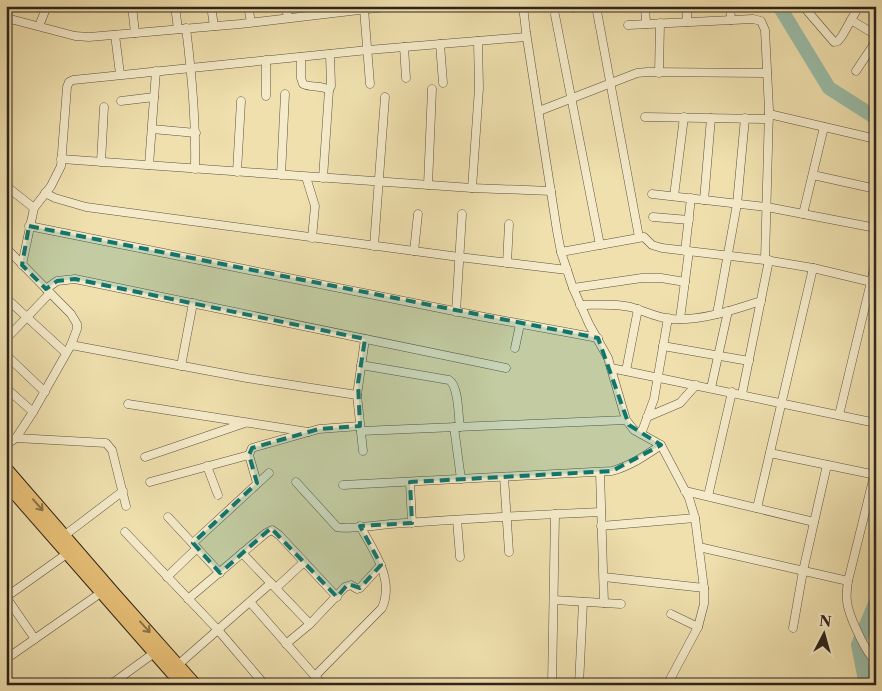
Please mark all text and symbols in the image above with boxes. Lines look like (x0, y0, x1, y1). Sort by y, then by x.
one-way arrow (33, 498, 44, 511)
north arrow (800, 608, 850, 658)
text: N (818, 611, 832, 631)
one-way arrow (139, 621, 151, 634)

